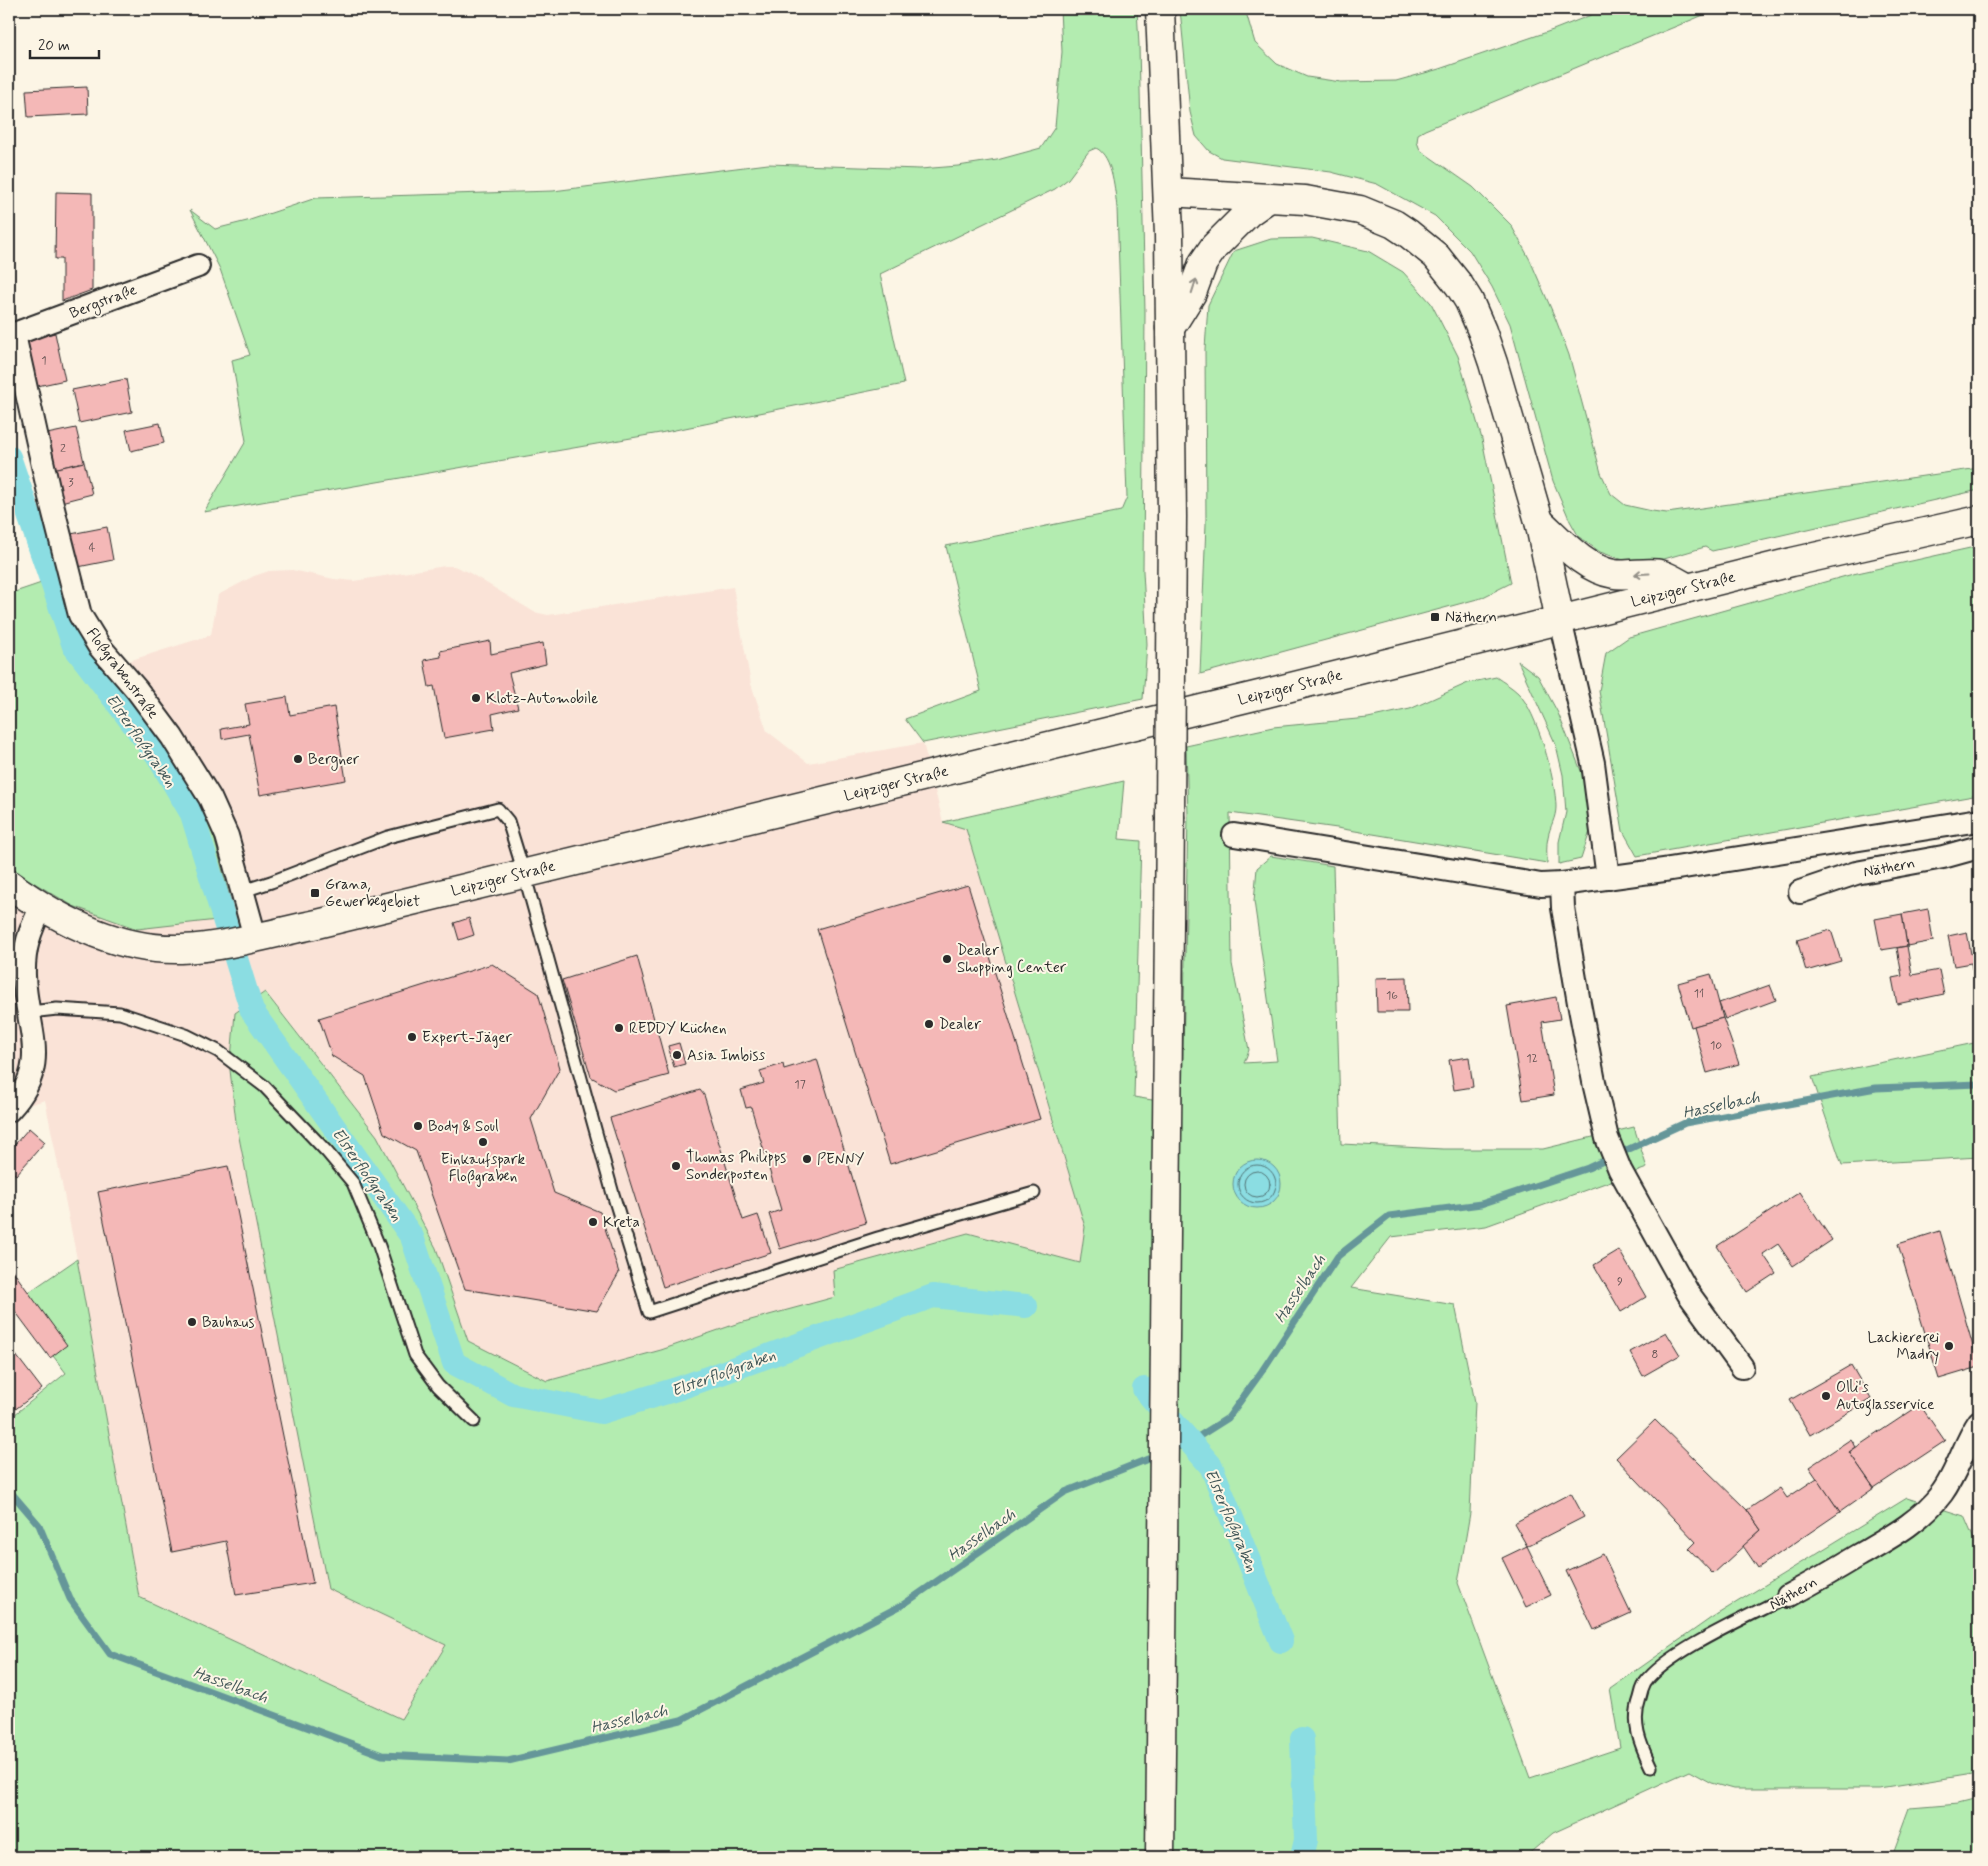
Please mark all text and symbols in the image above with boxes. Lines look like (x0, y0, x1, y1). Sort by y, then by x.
scale bar (30, 28, 99, 60)
text: 20 m (38, 36, 70, 56)
one-way arrow (1190, 278, 1200, 294)
street label: Bergstraße (67, 280, 140, 325)
house number: 1 (41, 353, 47, 369)
house number: 2 (60, 441, 66, 457)
house number: 3 (68, 475, 74, 491)
house number: 4 (89, 540, 96, 556)
street label: Leipziger Straße (1629, 567, 1738, 614)
one-way arrow (1635, 570, 1651, 579)
place label: Näthern (1445, 608, 1497, 628)
marker: Näthern (1429, 611, 1441, 623)
street label: Floßgrabenstraße (81, 624, 163, 723)
street label: Leipziger Straße (1236, 665, 1345, 712)
place label: Klotz-Automobile (486, 689, 598, 709)
water label: Elsterfloßgraben (101, 690, 181, 792)
marker: Klotz-Automobile (470, 692, 482, 704)
place label: Bergner (308, 750, 360, 771)
marker: Bergner (292, 753, 304, 765)
street label: Leipziger Straße (842, 761, 951, 808)
street label: Näthern (1862, 854, 1917, 882)
street label: Leipziger Straße (449, 856, 558, 903)
place label: Grana, Gewerbegebiet (325, 875, 420, 912)
marker: Grana, Gewerbegebiet (309, 887, 321, 899)
place label: Dealer Shopping Center (957, 941, 1067, 978)
marker: Dealer Shopping Center (941, 953, 953, 965)
house number: 11 (1694, 986, 1704, 1002)
house number: 16 (1386, 988, 1398, 1004)
place label: Dealer (939, 1015, 981, 1035)
marker: Dealer (923, 1018, 935, 1030)
place label: REDDY Küchen (629, 1019, 727, 1039)
marker: REDDY Küchen (613, 1022, 625, 1034)
place label: Expert-Jäger (422, 1028, 513, 1048)
marker: Expert-Jäger (406, 1031, 418, 1043)
house number: 10 (1710, 1038, 1722, 1054)
place label: Asia Imbiss (687, 1046, 766, 1066)
marker: Asia Imbiss (671, 1049, 683, 1061)
house number: 12 (1526, 1051, 1538, 1067)
house number: 17 (794, 1077, 806, 1093)
water label: Hasselbach (1681, 1087, 1762, 1124)
place label: Body & Soul (428, 1117, 499, 1137)
marker: Body & Soul (412, 1120, 424, 1132)
water label: Elsterfloßgraben (327, 1124, 407, 1226)
marker: Einkaufspark Floßgraben (477, 1136, 489, 1148)
place label: Thomas Philipps Sonderposten (686, 1148, 786, 1185)
place label: Einkaufspark Floßgraben (441, 1150, 526, 1187)
place label: PENNY (817, 1150, 865, 1170)
marker: PENNY (801, 1153, 813, 1165)
marker: Thomas Philipps Sonderposten (670, 1160, 682, 1172)
place label: Kreta (603, 1213, 640, 1233)
marker: Kreta (587, 1216, 599, 1228)
water label: Hasselbach (1270, 1250, 1331, 1327)
house number: 9 (1617, 1274, 1623, 1290)
place label: Bauhaus (202, 1313, 255, 1333)
marker: Bauhaus (186, 1316, 198, 1328)
place label: Lackiererei Madry (1868, 1328, 1939, 1365)
marker: Lackiererei Madry (1943, 1340, 1955, 1352)
water label: Elsterfloßgraben (669, 1345, 779, 1402)
house number: 8 (1652, 1347, 1658, 1363)
place label: Olli's Autoglasservice (1836, 1378, 1934, 1416)
marker: Olli's Autoglasservice (1820, 1390, 1832, 1402)
water label: Elsterfloßgraben (1200, 1466, 1262, 1575)
water label: Hasselbach (944, 1504, 1020, 1566)
street label: Näthern (1766, 1573, 1821, 1615)
water label: Hasselbach (190, 1662, 271, 1709)
water label: Hasselbach (589, 1700, 670, 1738)

